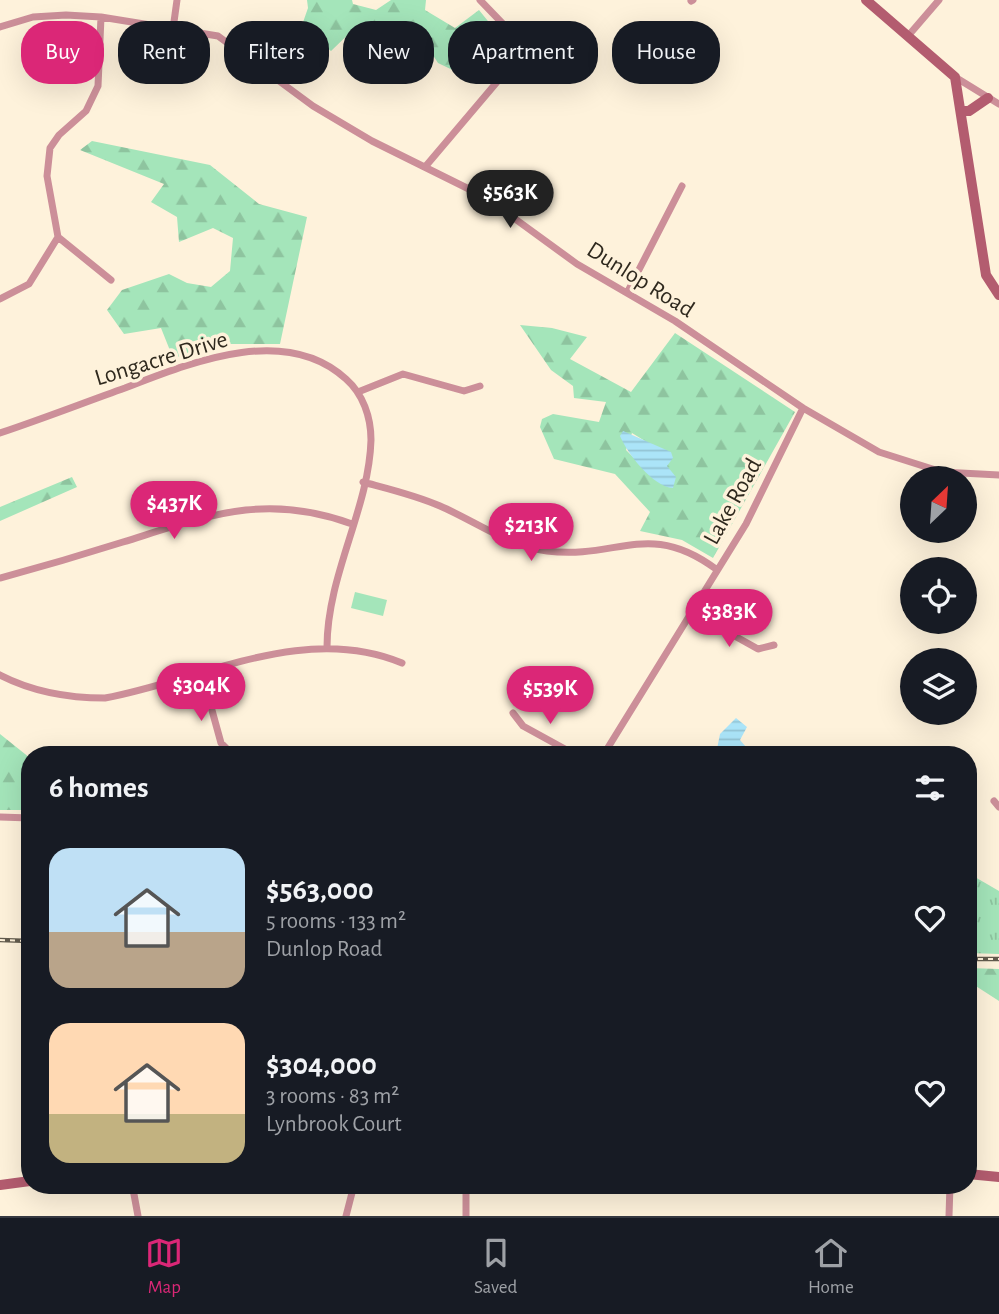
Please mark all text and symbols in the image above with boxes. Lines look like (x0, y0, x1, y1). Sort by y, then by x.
chip: Buy (21, 21, 104, 84)
chip: Rent (118, 21, 210, 84)
chip: Filters (224, 21, 329, 84)
chip: New (343, 21, 434, 84)
chip: Apartment (448, 21, 598, 84)
chip: House (612, 21, 720, 84)
pin: $563K (461, 170, 559, 230)
text: $563K (483, 181, 537, 204)
street label: Dunlop Road (583, 237, 698, 322)
street label: Longacre Drive (92, 327, 231, 391)
street label: Lake Road (699, 454, 766, 549)
north arrow (900, 466, 976, 542)
map controls (900, 466, 977, 725)
pin: $437K (125, 482, 223, 541)
text: $437K (146, 492, 202, 515)
pin: $213K (482, 504, 580, 563)
text: $213K (505, 514, 557, 537)
button: locate (900, 557, 977, 634)
pin: $383K (680, 590, 778, 649)
text: $383K (702, 600, 756, 623)
button: layers (900, 648, 977, 725)
pin: $304K (152, 664, 250, 723)
pin: $539K (501, 666, 599, 726)
text: $304K (172, 674, 230, 697)
text: $539K (523, 677, 577, 700)
icon: filters (911, 769, 949, 807)
text: 6 homes (49, 773, 149, 803)
text: $563,000 (266, 875, 374, 905)
icon: home (105, 876, 189, 960)
icon: heart (911, 899, 949, 937)
text: 5 rooms · 133 m² (266, 910, 406, 933)
text: Dunlop Road (266, 938, 382, 961)
text: $304,000 (266, 1050, 377, 1080)
icon: home (105, 1051, 189, 1135)
icon: heart (911, 1074, 949, 1112)
text: 3 rooms · 83 m² (266, 1085, 399, 1108)
text: Lynbrook Court (266, 1113, 402, 1136)
tab: Map (145, 1234, 183, 1299)
tab: Saved (474, 1234, 517, 1299)
tab: Home (808, 1234, 854, 1299)

